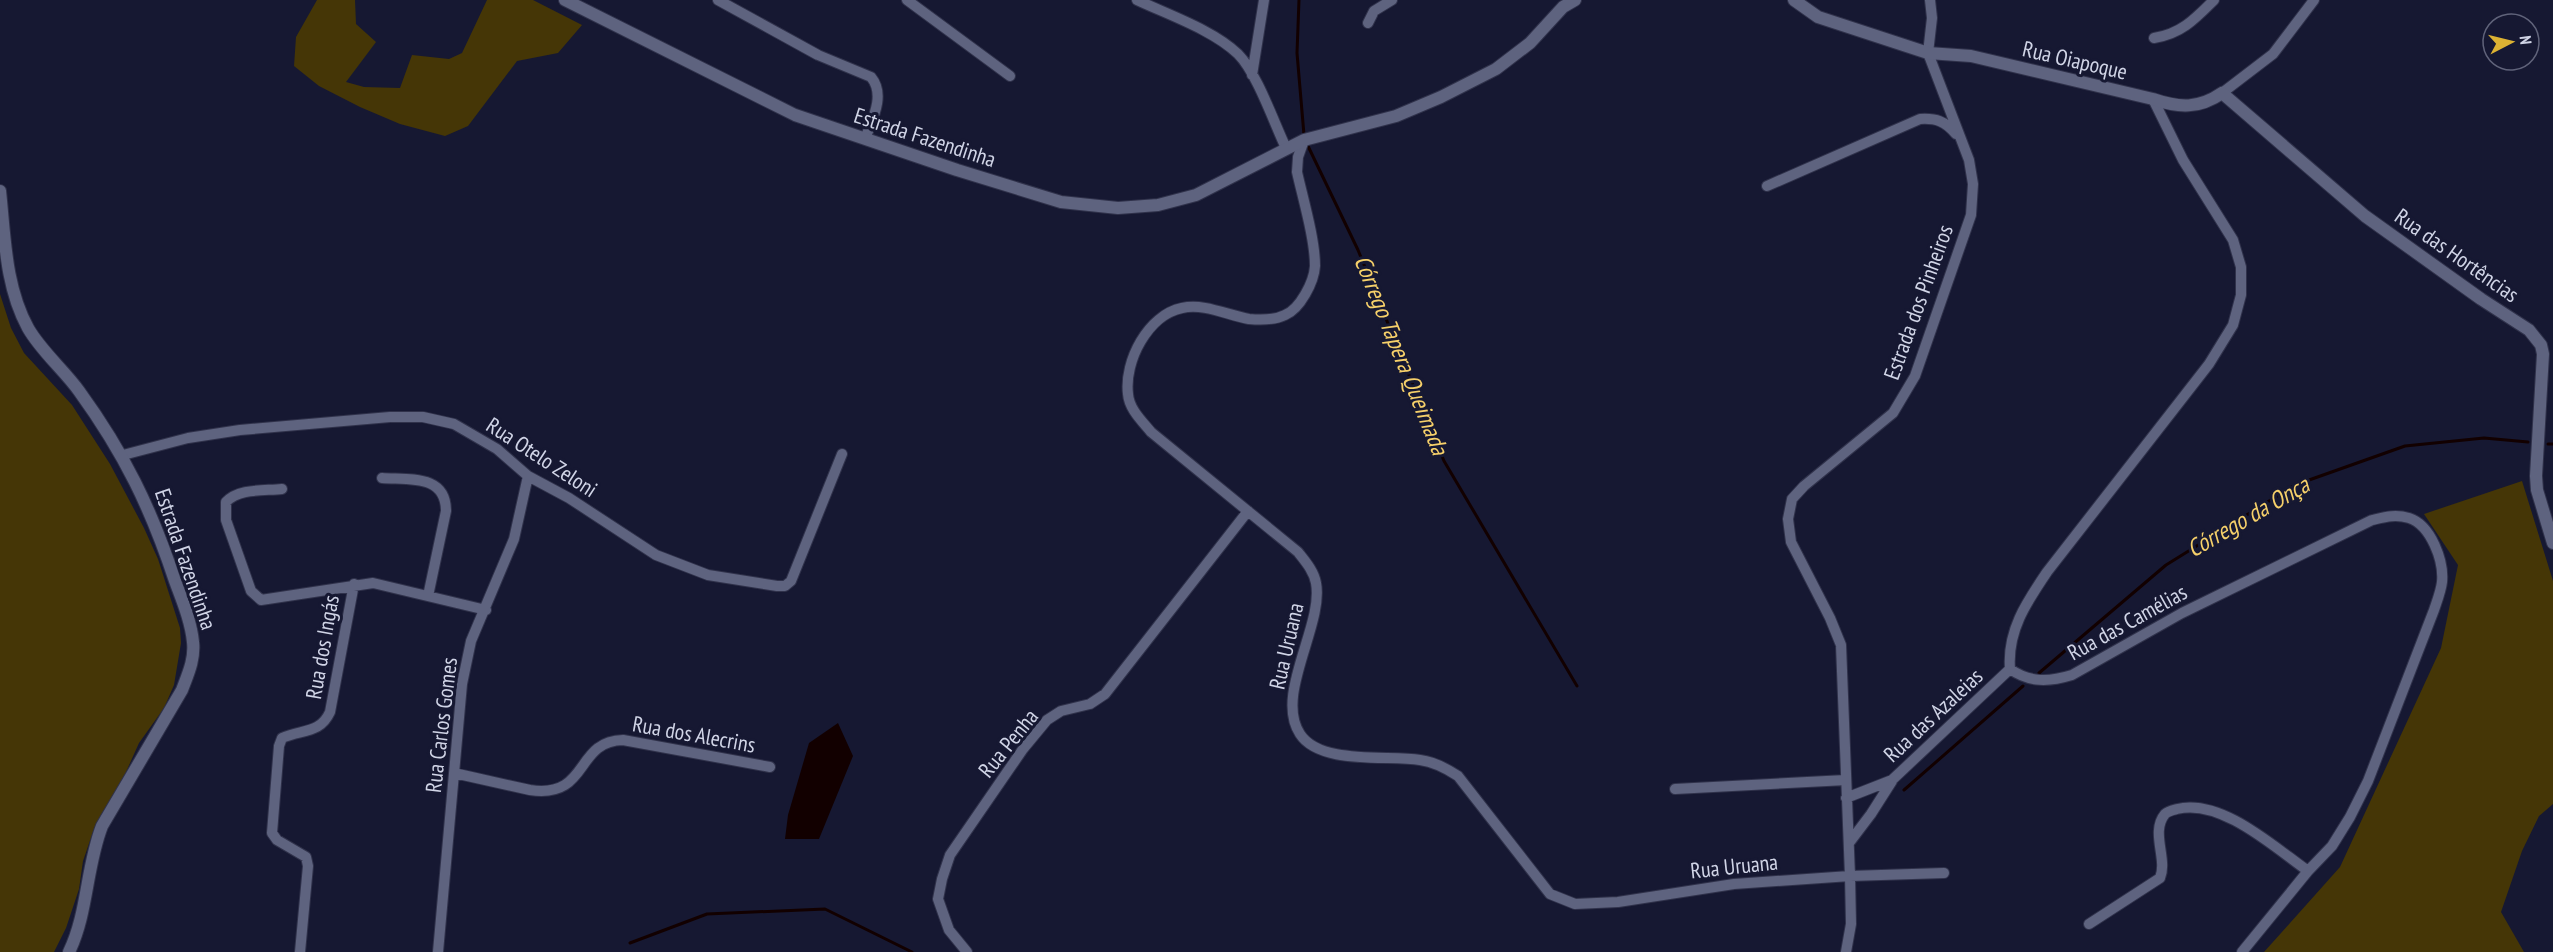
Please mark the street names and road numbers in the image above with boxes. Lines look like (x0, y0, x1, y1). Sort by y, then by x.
street label: Rua Oiapoque (2020, 34, 2130, 86)
street label: Estrada Fazendinha (851, 101, 999, 173)
street label: Rua das Hortências (2389, 202, 2525, 308)
street label: Estrada dos Pinheiros (1877, 221, 1959, 383)
street label: Rua Otelo Zeloni (481, 411, 603, 503)
street label: Estrada Fazendinha (149, 485, 223, 633)
street label: Rua das Camélias (2062, 578, 2192, 666)
street label: Rua dos Ingás (299, 593, 345, 701)
street label: Rua Uruana (1262, 600, 1310, 692)
street label: Rua Carlos Gomes (419, 656, 463, 794)
street label: Rua das Azaleias (1878, 662, 1988, 768)
street label: Rua Penha (972, 703, 1044, 783)
street label: Rua dos Alecrins (630, 709, 758, 759)
street label: Rua Uruana (1689, 847, 1779, 885)

